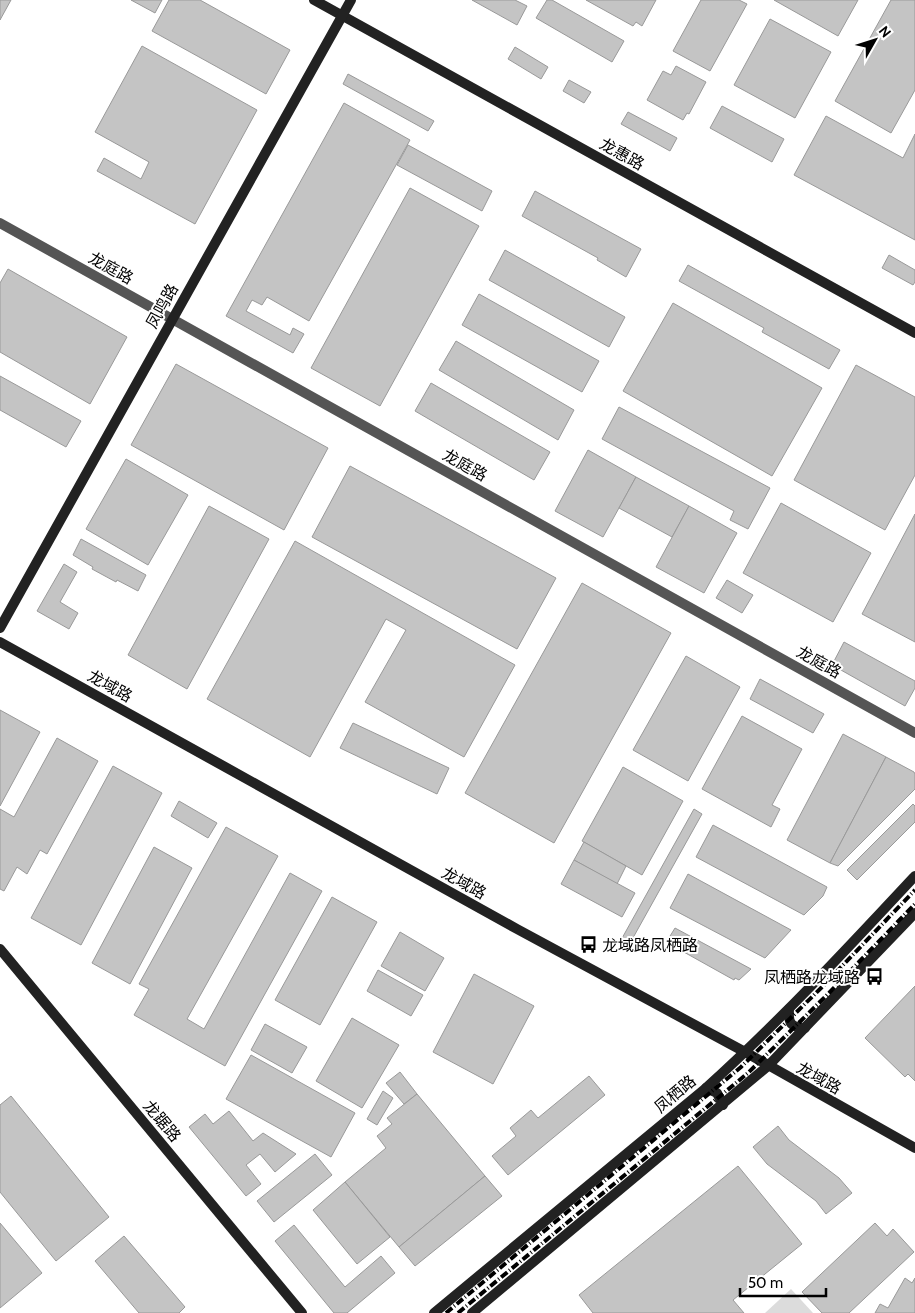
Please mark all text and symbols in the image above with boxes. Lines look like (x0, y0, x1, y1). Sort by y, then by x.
north arrow (850, 15, 900, 65)
text: N (875, 22, 895, 41)
street label: 龙惠路 (596, 134, 648, 174)
street label: 龙庭路 (85, 248, 137, 288)
street label: 凤鸣路 (142, 280, 182, 332)
street label: 龙庭路 (439, 445, 491, 485)
street label: 龙庭路 (793, 642, 845, 682)
street label: 龙域路 (84, 666, 136, 706)
street label: 龙域路 (438, 863, 490, 903)
bus stop icon: 龙域路凤栖路 (578, 935, 598, 955)
place label: 龙域路凤栖路 (602, 936, 698, 955)
bus stop icon: 凤栖路龙域路 (864, 967, 884, 987)
place label: 凤栖路龙域路 (764, 968, 860, 987)
street label: 龙域路 (793, 1058, 845, 1098)
street label: 凤栖路 (651, 1071, 699, 1117)
street label: 龙踞路 (139, 1097, 185, 1145)
scale bar (740, 1266, 826, 1298)
text: 50 m (748, 1274, 783, 1292)

